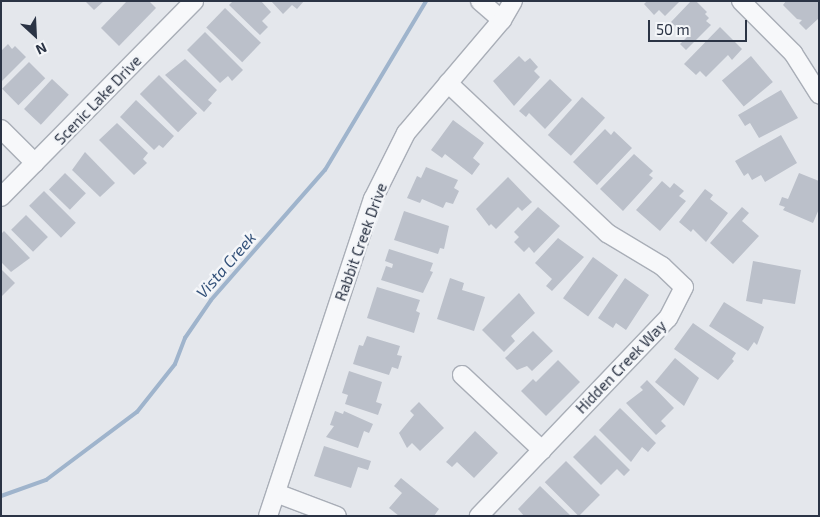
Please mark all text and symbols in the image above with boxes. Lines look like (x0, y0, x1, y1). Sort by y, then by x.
north arrow (10, 10, 60, 60)
scale bar (650, 10, 749, 42)
text: 50 m (656, 20, 690, 38)
text: N (33, 39, 50, 59)
street label: Scenic Lake Drive (51, 52, 145, 148)
street label: Rabbit Creek Drive (331, 180, 391, 304)
water label: Vista Creek (192, 228, 260, 302)
street label: Hidden Creek Way (572, 317, 670, 417)

